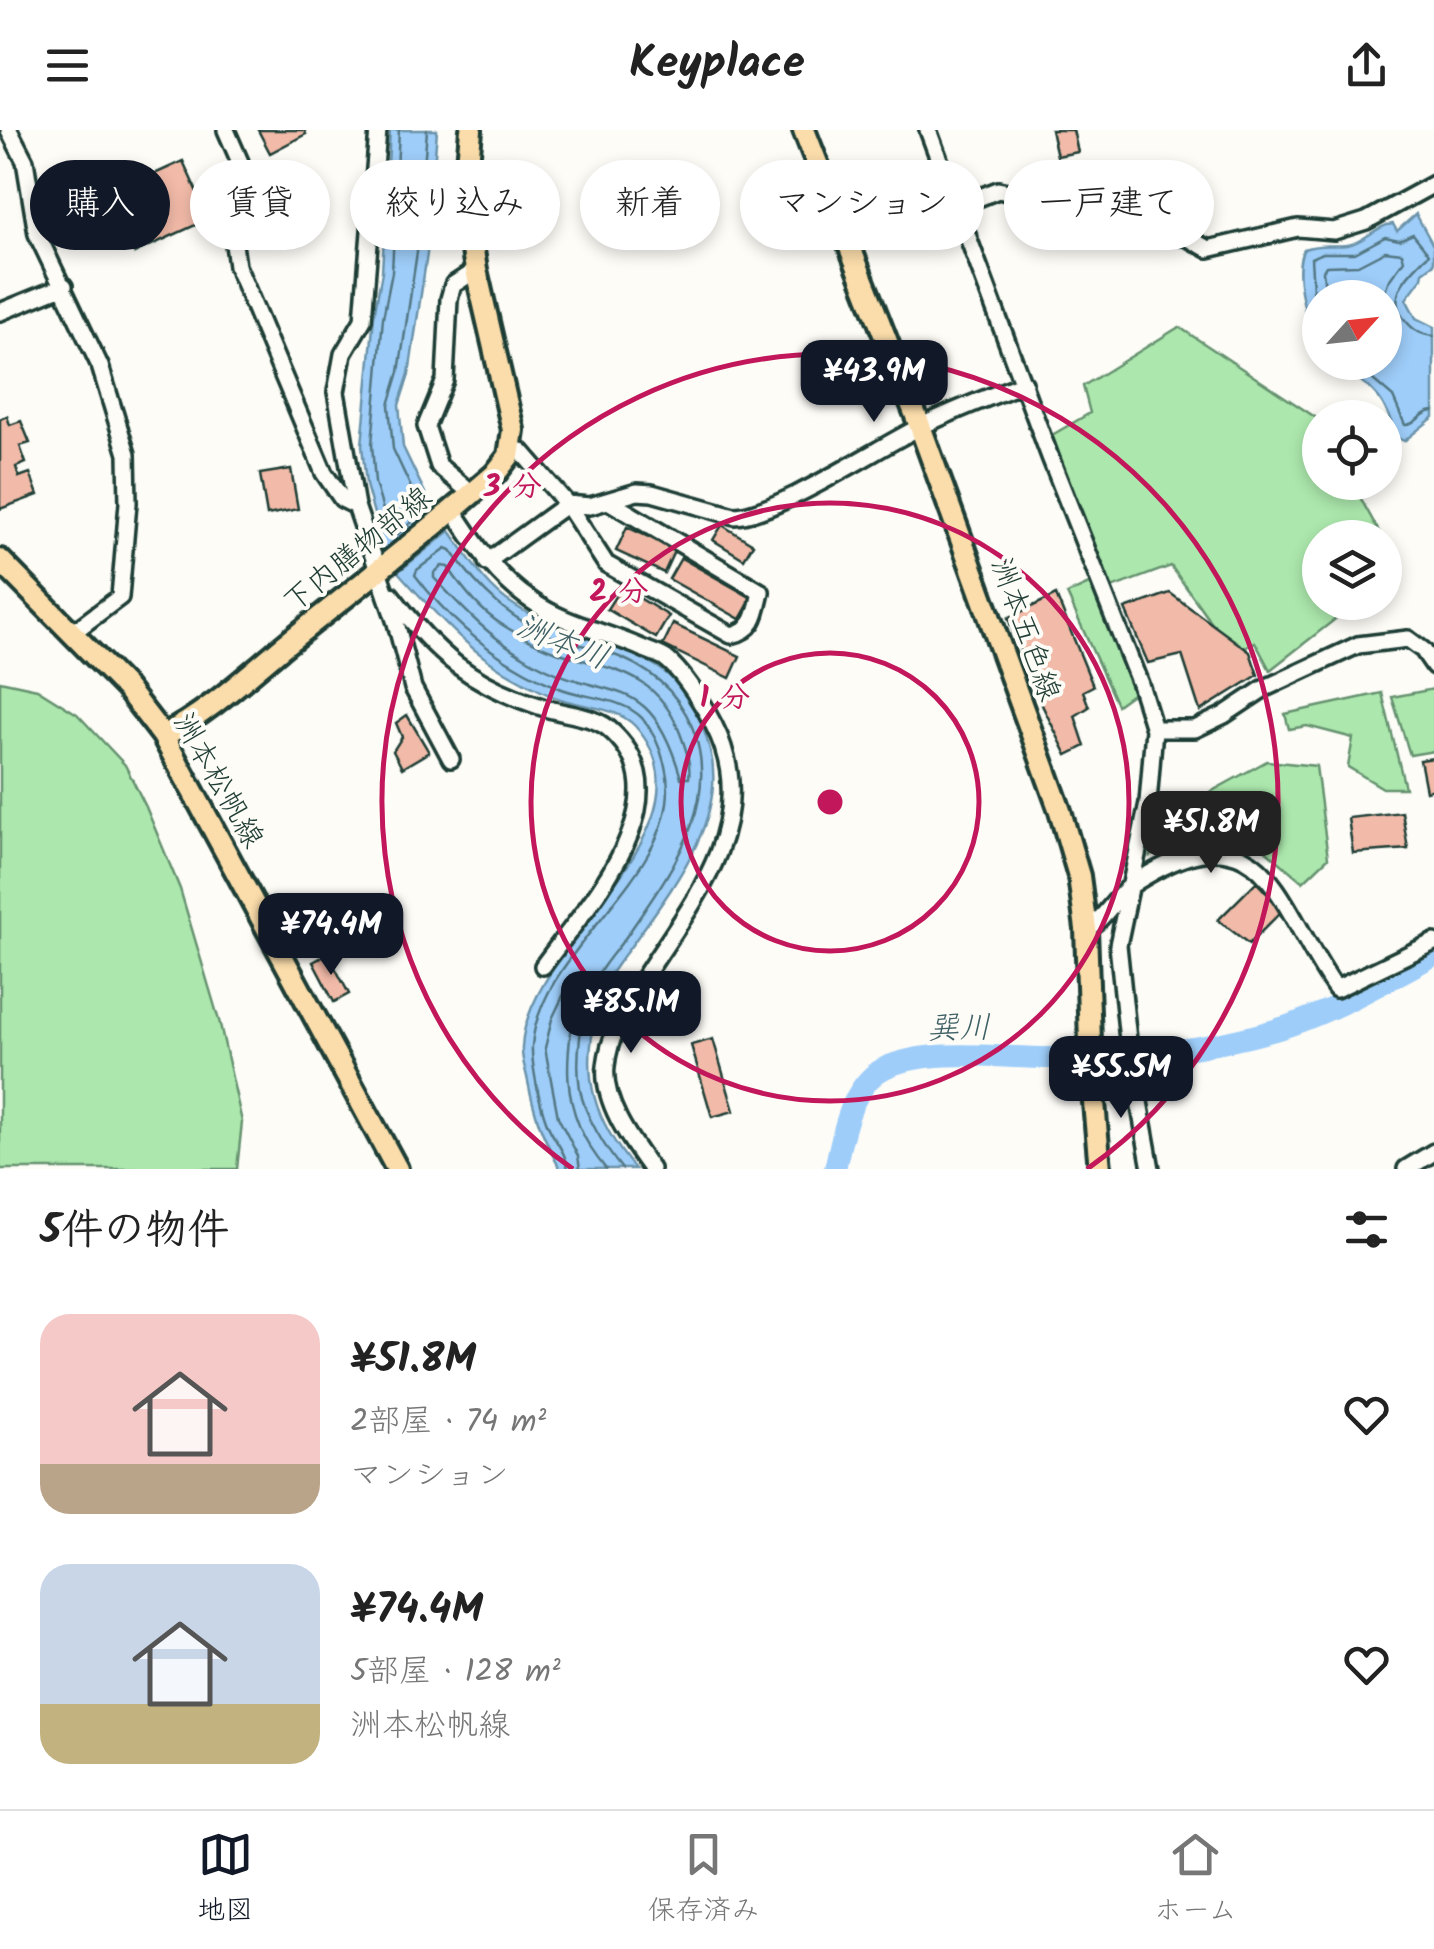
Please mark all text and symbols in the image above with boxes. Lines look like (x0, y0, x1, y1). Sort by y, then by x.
text: Keyplace (629, 29, 805, 101)
icon: menu (40, 38, 95, 93)
icon: share (1339, 38, 1394, 93)
chip: 購入 (30, 160, 170, 250)
chip: 賃貸 (190, 160, 330, 250)
chip: 絞り込み (350, 160, 560, 250)
chip: 新着 (580, 160, 720, 250)
chip: マンション (740, 160, 984, 250)
chip: 一戸建て (1004, 160, 1214, 250)
north arrow (1302, 280, 1402, 380)
map controls (1302, 280, 1402, 620)
pin: ¥43.9M (793, 340, 955, 425)
text: ¥43.9M (823, 347, 925, 398)
button: locate (1302, 400, 1402, 500)
text: 3 分 (483, 464, 542, 512)
street label: 下内膳物部線 (273, 475, 443, 626)
button: layers (1302, 520, 1402, 620)
street label: 洲本五色線 (976, 551, 1072, 708)
text: 2 分 (589, 569, 649, 617)
water label: 洲本川 (508, 602, 616, 685)
text: 1 分 (700, 675, 750, 723)
street label: 洲本松帆線 (159, 704, 276, 858)
centre of rings (812, 784, 848, 820)
pin: ¥51.8M (1130, 791, 1292, 876)
text: ¥51.8M (1163, 798, 1259, 849)
pin: ¥74.4M (250, 893, 412, 978)
text: ¥74.4M (280, 900, 382, 951)
pin: ¥85.1M (550, 971, 712, 1056)
text: ¥85.1M (583, 978, 679, 1029)
water label: 巽川 (927, 1003, 991, 1056)
pin: ¥55.5M (1040, 1036, 1202, 1121)
text: ¥55.5M (1071, 1043, 1171, 1094)
text: 5件の物件 (40, 1198, 229, 1265)
icon: filters (1339, 1202, 1394, 1257)
text: ¥51.8M (350, 1327, 476, 1394)
icon: home (120, 1354, 240, 1474)
icon: heart (1339, 1387, 1394, 1442)
text: 2部屋 · 74 m² (350, 1397, 546, 1448)
text: マンション (350, 1451, 509, 1502)
text: ¥74.4M (350, 1577, 483, 1644)
icon: home (120, 1604, 240, 1724)
icon: heart (1339, 1637, 1394, 1692)
text: 5部屋 · 128 m² (350, 1647, 561, 1698)
text: 洲本松帆線 (350, 1701, 510, 1752)
tab: 地図 (197, 1827, 253, 1934)
tab: 保存済み (648, 1827, 760, 1934)
tab: ホーム (1154, 1827, 1237, 1934)

